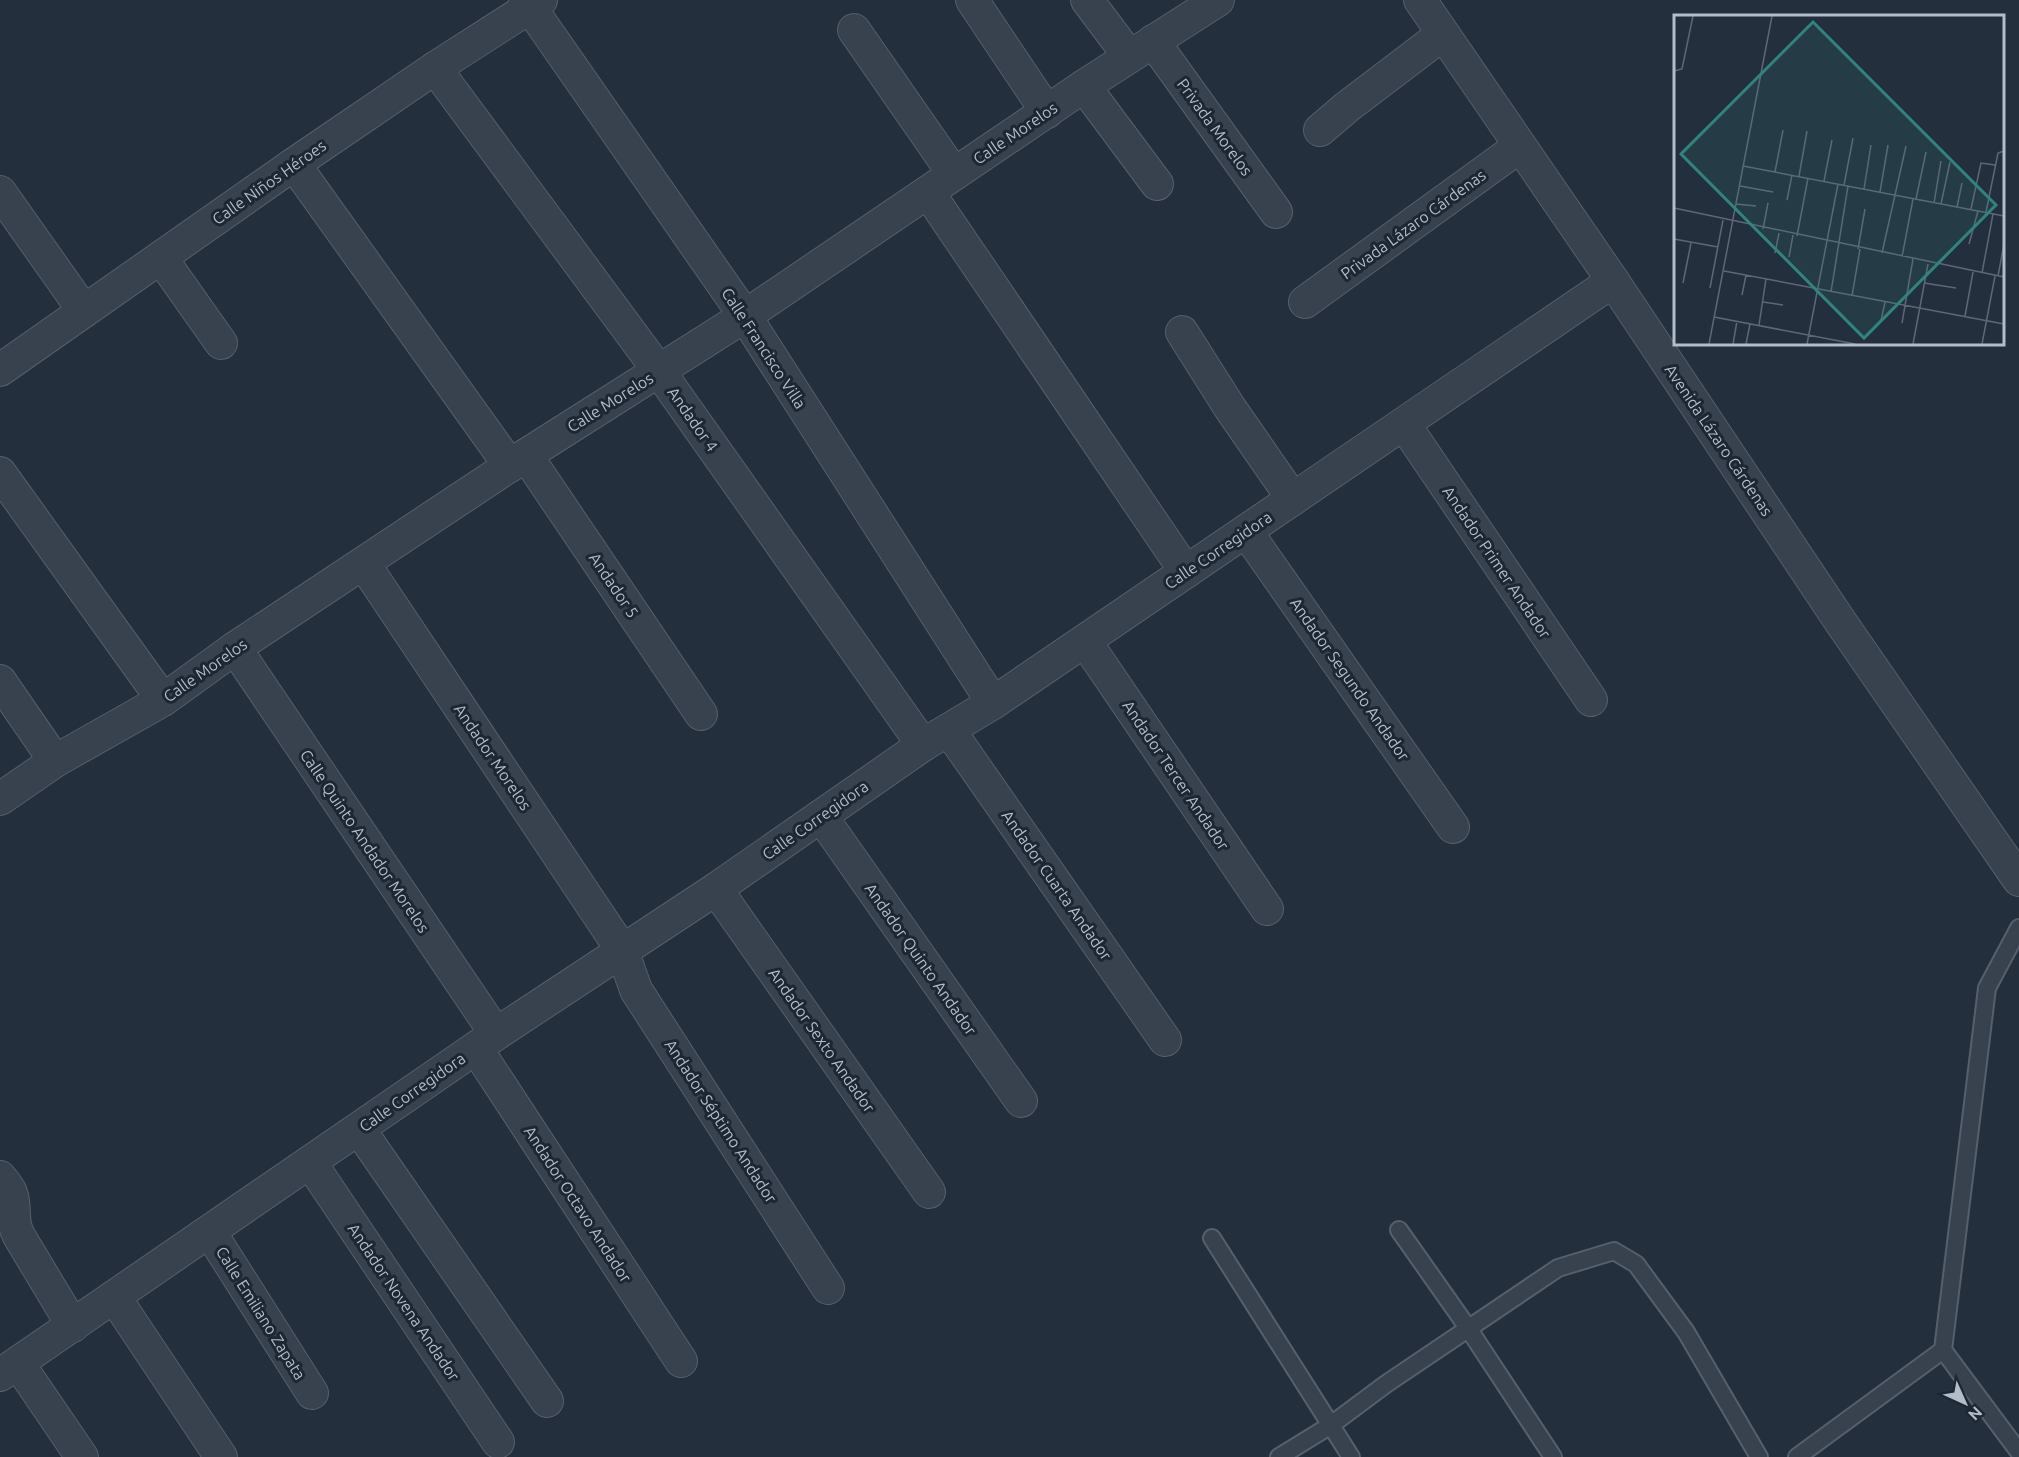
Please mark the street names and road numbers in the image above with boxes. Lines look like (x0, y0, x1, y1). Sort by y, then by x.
street label: Privada Morelos (1174, 75, 1256, 179)
street label: Calle Morelos (970, 98, 1061, 168)
street label: Calle Niños Héroes (209, 136, 329, 228)
street label: Privada Lázaro Cárdenas (1337, 165, 1489, 283)
street label: Calle Francisco Villa (718, 284, 810, 412)
street label: Avenida Lázaro Cárdenas (1662, 361, 1776, 519)
street label: Calle Morelos (564, 368, 656, 435)
street label: Andador 4 (664, 383, 722, 455)
street label: Andador Primer Andador (1439, 483, 1555, 641)
street label: Calle Corregidora (1161, 508, 1275, 592)
street label: Andador 5 (586, 549, 642, 621)
street label: Andador Segundo Andador (1287, 594, 1413, 764)
street label: Calle Morelos (160, 635, 250, 705)
street label: Andador Tercer Andador (1119, 697, 1233, 853)
street label: Andador Morelos (451, 700, 535, 814)
street label: Calle Quinto Andador Morelos (297, 746, 433, 936)
street label: Calle Corregidora (759, 777, 871, 863)
street label: Andador Cuarta Andador (998, 807, 1116, 963)
street label: Andador Quinto Andador (862, 880, 980, 1038)
street label: Andador Sexto Andador (765, 964, 879, 1116)
street label: Andador Séptimo Andador (661, 1036, 781, 1206)
street label: Calle Corregidora (356, 1049, 468, 1135)
street label: Andador Octavo Andador (521, 1123, 635, 1285)
street label: Andador Novena Andador (345, 1220, 463, 1384)
street label: Calle Emiliano Zapata (213, 1243, 309, 1383)

